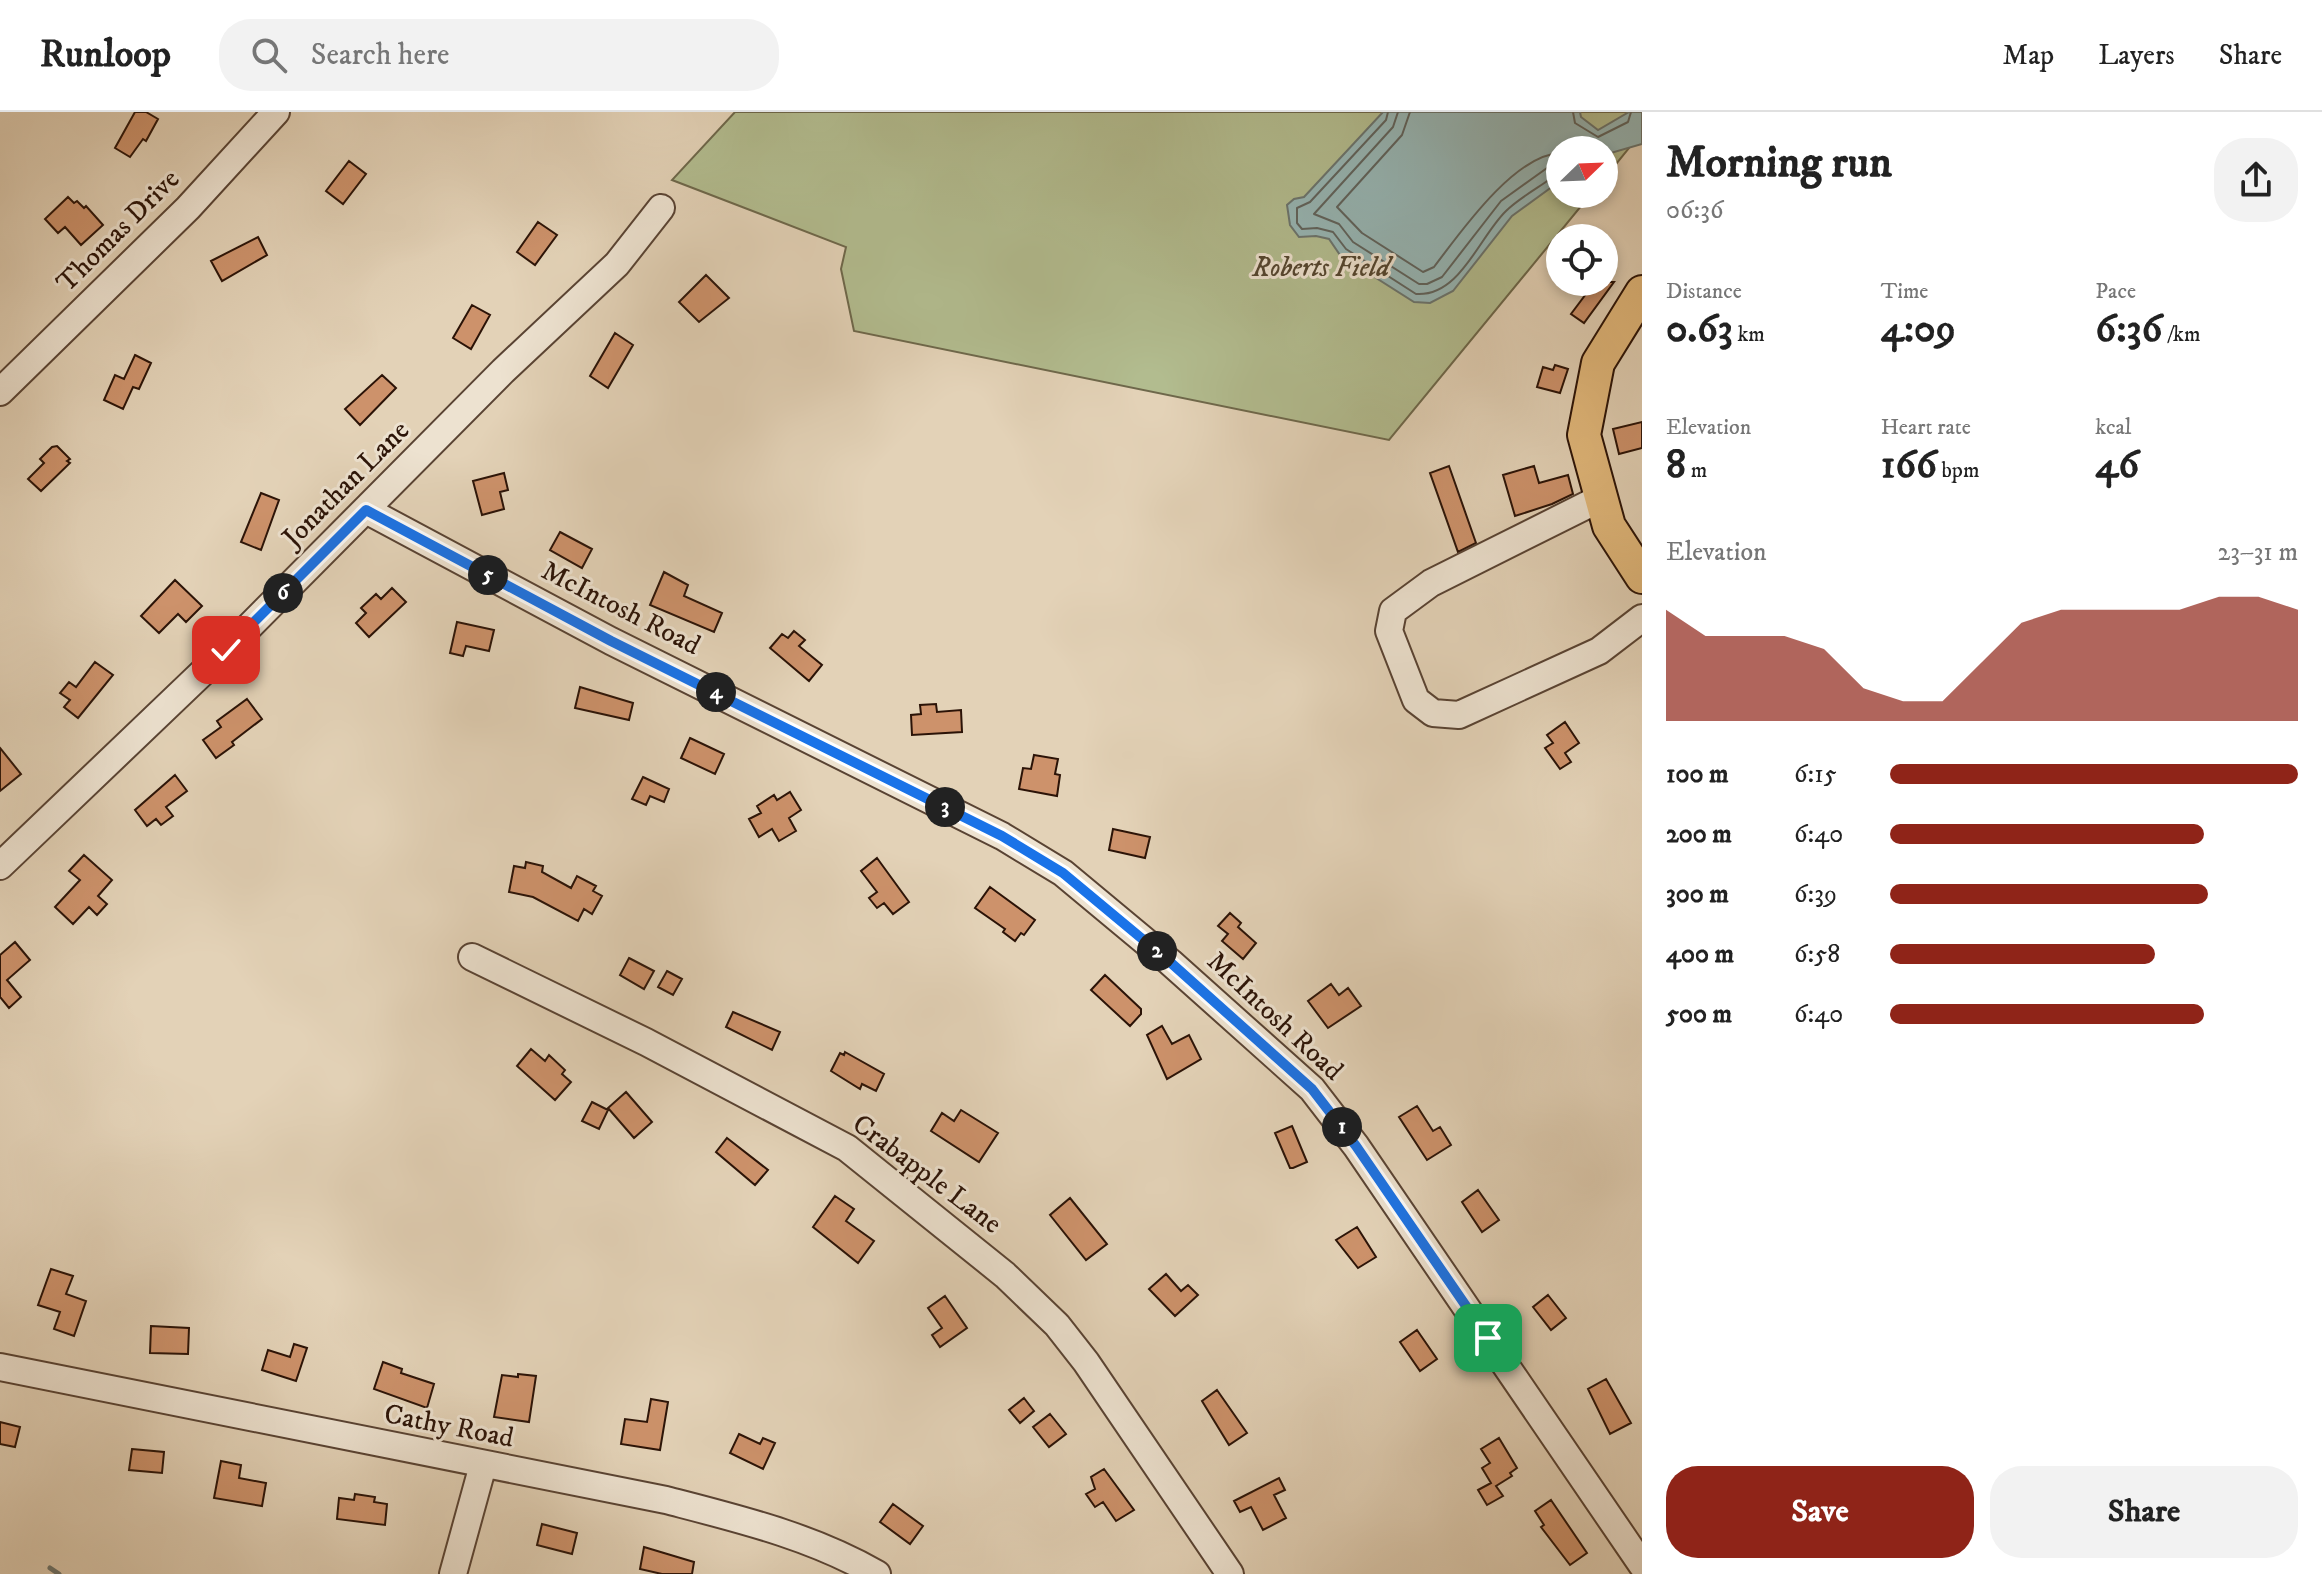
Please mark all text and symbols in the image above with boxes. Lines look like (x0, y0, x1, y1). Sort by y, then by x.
search box (219, 19, 779, 91)
text: Runloop (40, 31, 171, 79)
icon: search (247, 33, 291, 77)
text: Search here (311, 37, 449, 74)
text: Map (2003, 38, 2054, 73)
text: Layers (2098, 38, 2175, 73)
text: Share (2219, 38, 2282, 73)
north arrow (1546, 136, 1618, 208)
map controls (1546, 136, 1618, 296)
text: Morning run (1666, 136, 1892, 191)
button: share (2214, 138, 2298, 222)
street label: Thomas Drive (49, 162, 187, 300)
text: 06:36 (1666, 194, 1724, 227)
button: locate (1546, 224, 1618, 296)
park label: Roberts Field (1251, 250, 1393, 285)
text: Distance (1666, 278, 1742, 305)
text: Time (1881, 278, 1928, 305)
text: Pace (2095, 278, 2136, 305)
text: 0.63 (1666, 305, 1733, 355)
text: 4:09 (1881, 305, 1956, 355)
text: 6:36 (2095, 305, 2162, 355)
text: km (1733, 321, 1765, 348)
text: /km (2162, 321, 2200, 348)
street label: Jonathan Lane (273, 413, 417, 557)
text: Elevation (1666, 414, 1751, 441)
text: Heart rate (1881, 414, 1971, 441)
text: kcal (2095, 414, 2131, 441)
text: 8 (1666, 441, 1686, 491)
text: 166 (1881, 441, 1937, 491)
text: 46 (2095, 441, 2139, 491)
text: m (1686, 457, 1707, 484)
text: bpm (1937, 457, 1979, 484)
text: Elevation (1666, 536, 1767, 569)
text: 23–31 m (2217, 536, 2298, 569)
street label: McIntosh Road (536, 553, 706, 663)
pin: 5 (468, 555, 508, 595)
text: 5 (483, 561, 493, 588)
pin: 6 (263, 573, 303, 613)
text: 6 (277, 579, 289, 606)
pin (192, 616, 260, 684)
icon: check (204, 628, 248, 672)
pin: 4 (696, 672, 736, 712)
text: 4 (710, 678, 722, 705)
text: 100 m (1666, 758, 1729, 791)
text: 6:15 (1794, 758, 1837, 791)
pin: 3 (925, 787, 965, 827)
text: 3 (941, 793, 949, 820)
text: 200 m (1666, 818, 1732, 851)
text: 6:40 (1794, 818, 1843, 851)
text: 300 m (1666, 878, 1729, 911)
text: 6:39 (1794, 878, 1837, 911)
pin: 2 (1137, 931, 1177, 971)
text: 2 (1152, 937, 1162, 964)
text: 400 m (1666, 938, 1734, 971)
text: 6:58 (1794, 938, 1840, 971)
street label: McIntosh Road (1200, 944, 1350, 1088)
text: 500 m (1666, 998, 1732, 1031)
text: 6:40 (1794, 998, 1843, 1031)
street label: Crabapple Lane (845, 1106, 1009, 1242)
pin: 1 (1322, 1107, 1362, 1147)
text: 1 (1338, 1113, 1346, 1140)
pin (1454, 1304, 1522, 1372)
icon: arrive (1466, 1316, 1510, 1360)
street label: Cathy Road (381, 1396, 517, 1456)
button: Save (1666, 1466, 1974, 1558)
button: Share (1990, 1466, 2298, 1558)

